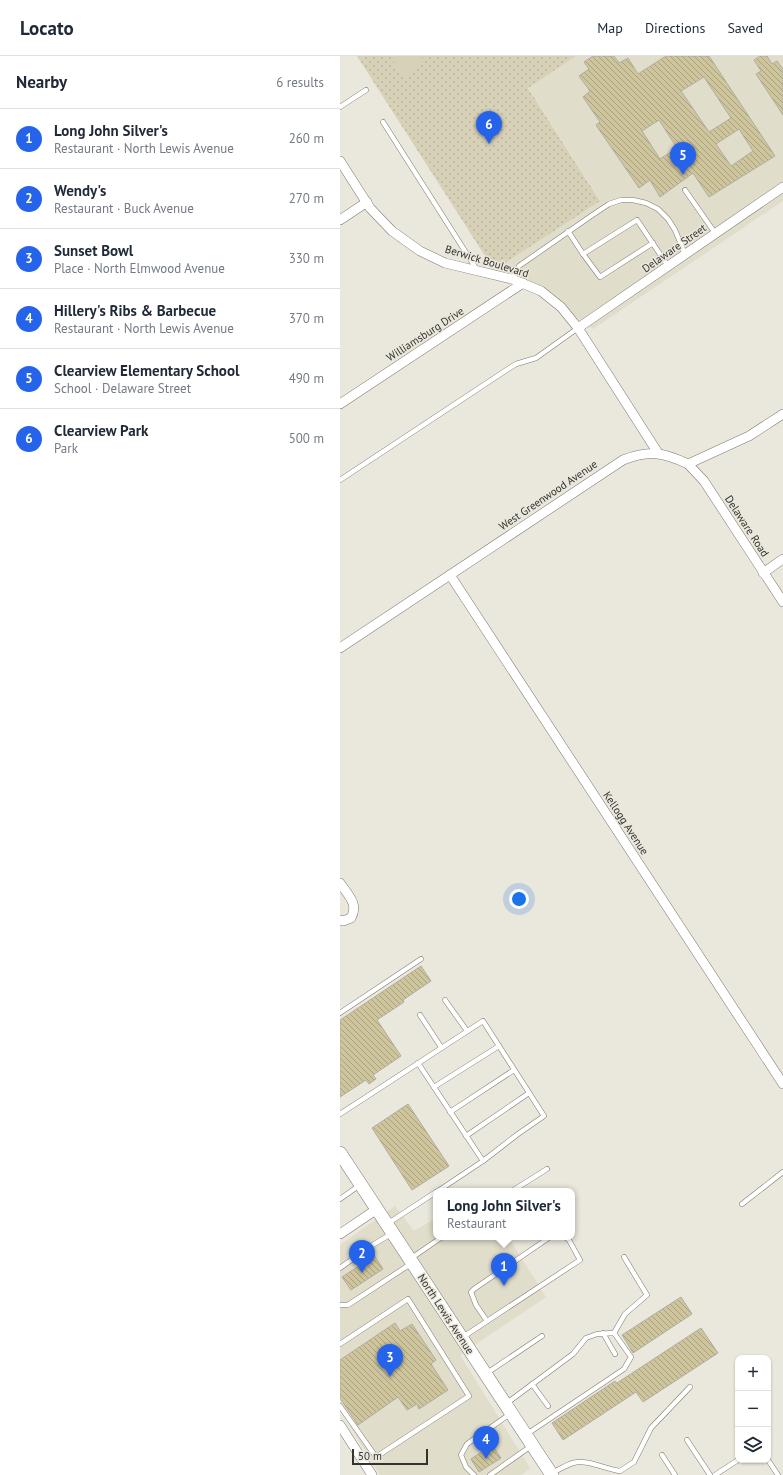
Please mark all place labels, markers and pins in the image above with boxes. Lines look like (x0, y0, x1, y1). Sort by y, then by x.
pin: 6 (476, 111, 502, 144)
pin: 5 (670, 142, 696, 175)
pin: 2 (349, 1240, 375, 1273)
pin: 1 (491, 1253, 517, 1286)
pin: 3 (377, 1344, 403, 1377)
pin: 4 (473, 1426, 499, 1459)

